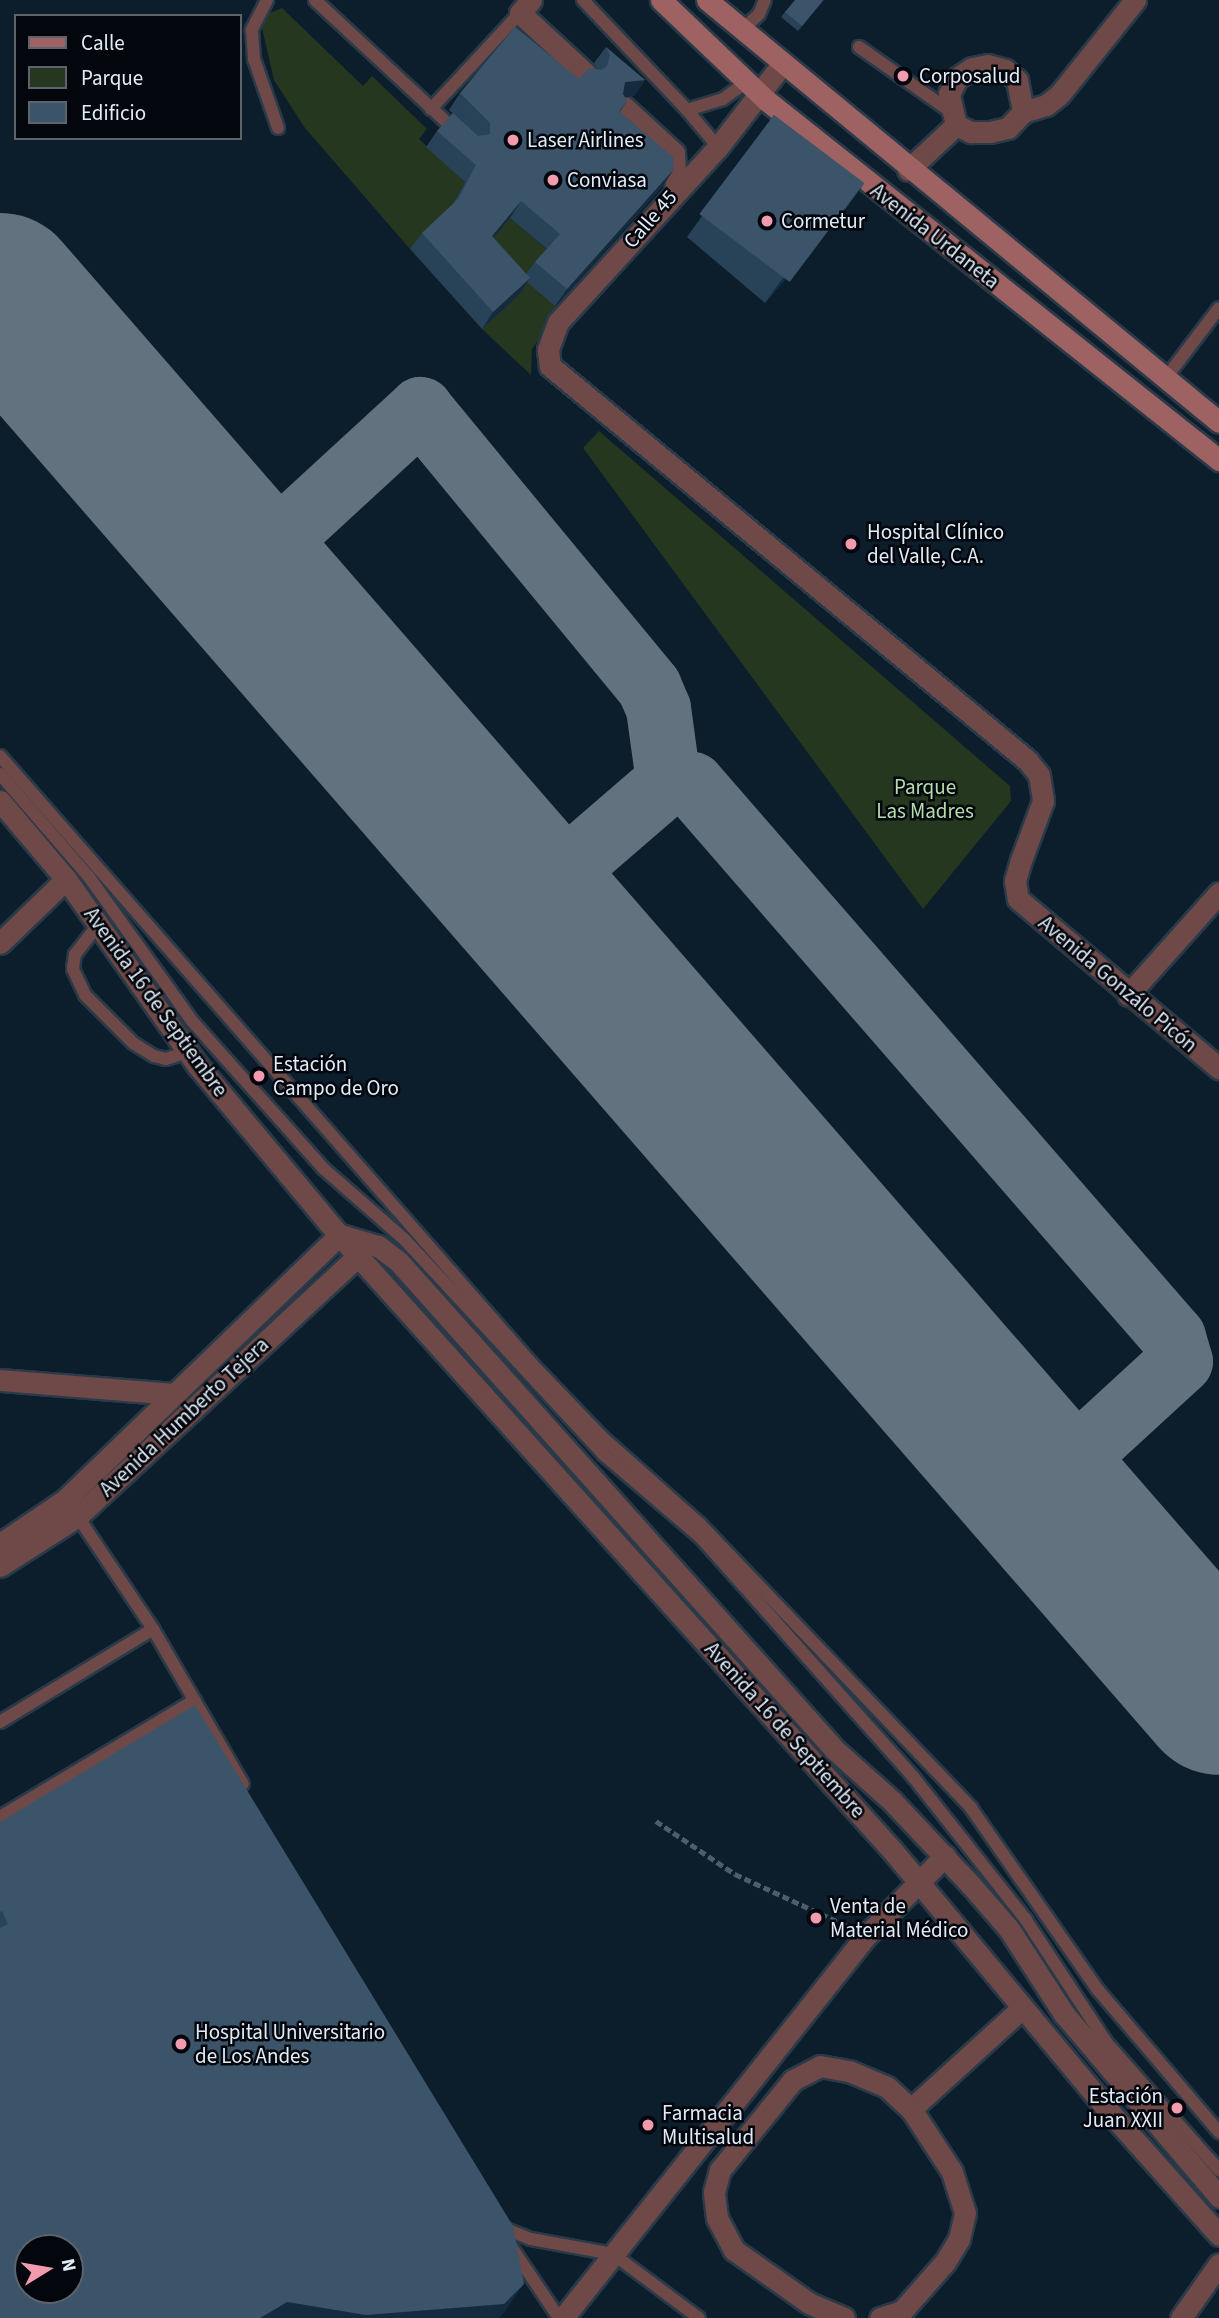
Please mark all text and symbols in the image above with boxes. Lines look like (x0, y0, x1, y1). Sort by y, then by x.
legend (14, 14, 242, 140)
text: Calle (81, 28, 125, 58)
text: Parque (81, 63, 143, 93)
place label: Corposalud (919, 63, 1020, 89)
marker: Corposalud (893, 66, 913, 86)
text: Edificio (81, 98, 146, 128)
place label: Laser Airlines (527, 127, 644, 153)
marker: Laser Airlines (505, 132, 521, 148)
place label: Conviasa (567, 167, 647, 193)
marker: Conviasa (545, 172, 561, 188)
street label: Avenida Urdaneta (866, 178, 1004, 294)
street label: Calle 45 (618, 185, 682, 253)
place label: Cormetur (781, 208, 865, 234)
marker: Cormetur (759, 213, 775, 229)
place label: Hospital Clínico del Valle, C.A. (867, 519, 1004, 569)
marker: Hospital Clínico del Valle, C.A. (841, 534, 861, 554)
park label: Parque Las Madres (876, 774, 974, 824)
street label: Avenida 16 de Septiembre (79, 902, 233, 1102)
street label: Avenida Gonzálo Picón (1034, 910, 1202, 1058)
place label: Estación Campo de Oro (273, 1051, 399, 1101)
marker: Estación Campo de Oro (251, 1068, 267, 1084)
street label: Avenida Humberto Tejera (94, 1332, 274, 1502)
street label: Avenida 16 de Septiembre (699, 1637, 871, 1823)
place label: Venta de Material Médico (830, 1893, 968, 1943)
marker: Venta de Material Médico (808, 1910, 824, 1926)
place label: Hospital Universitario de Los Andes (195, 2019, 385, 2069)
marker: Hospital Universitario de Los Andes (173, 2036, 189, 2052)
place label: Estación Juan XXII (1083, 2083, 1163, 2133)
place label: Farmacia Multisalud (662, 2100, 754, 2150)
marker: Estación Juan XXII (1169, 2100, 1185, 2116)
marker: Farmacia Multisalud (640, 2117, 656, 2133)
north arrow (14, 2234, 84, 2304)
text: N (54, 2256, 83, 2274)

